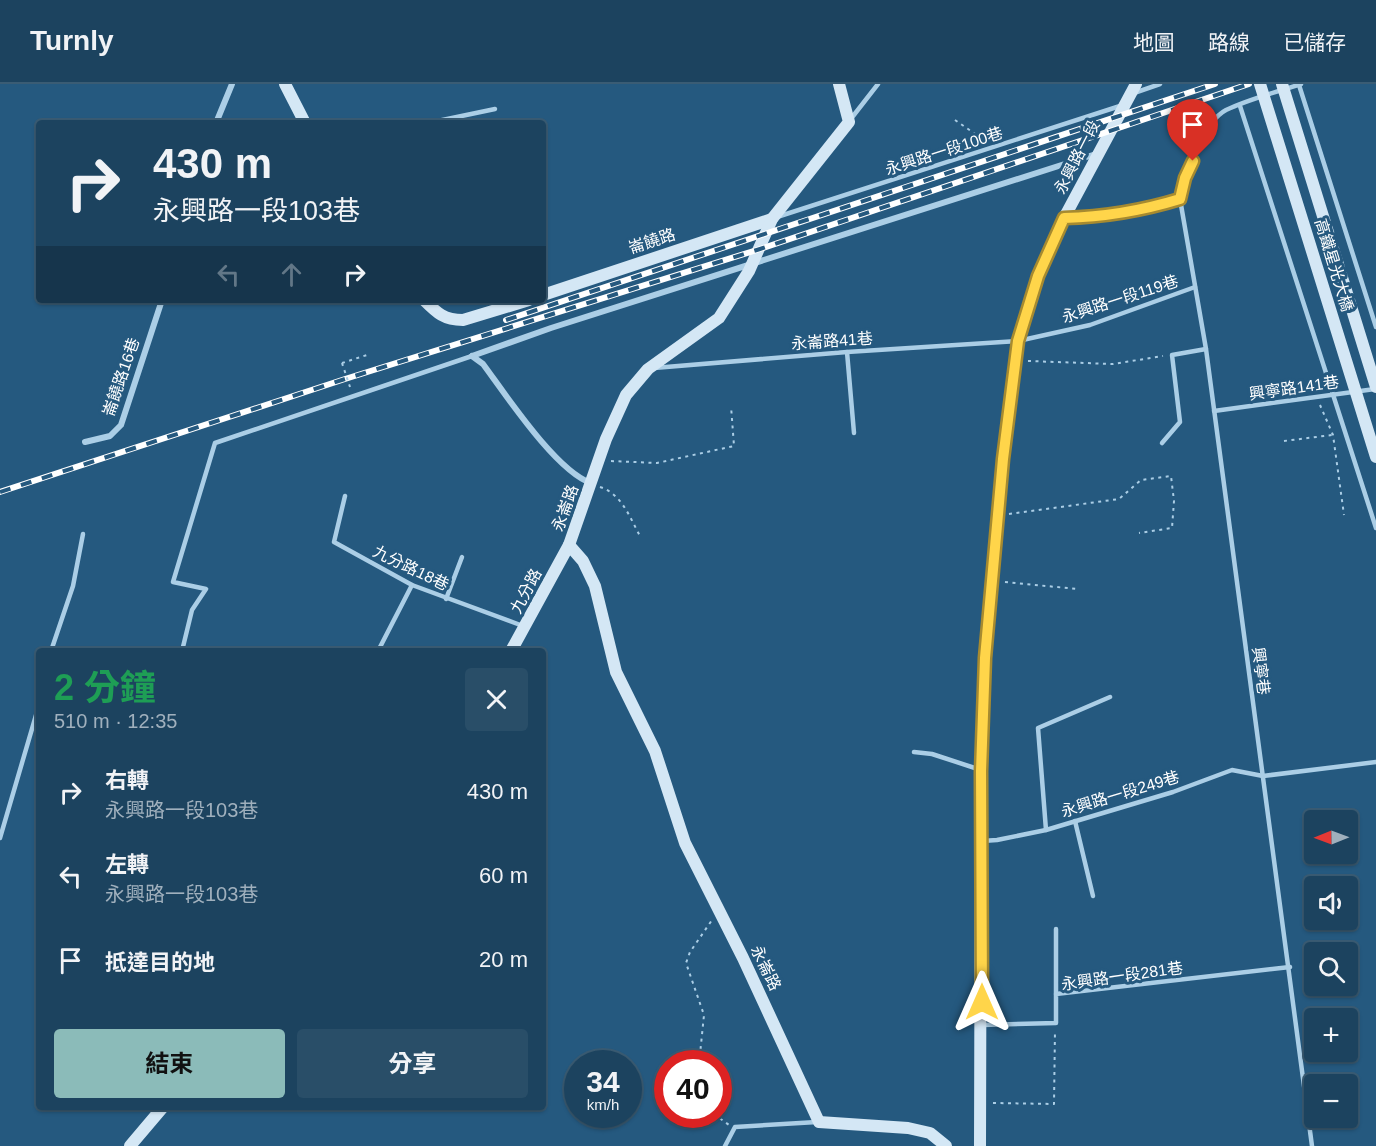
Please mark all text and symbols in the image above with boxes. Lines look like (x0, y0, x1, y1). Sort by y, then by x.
text: Turnly (30, 25, 113, 56)
text: 地圖 (1133, 31, 1175, 54)
text: 路線 (1208, 31, 1250, 54)
text: 已儲存 (1283, 31, 1346, 54)
pin (1167, 99, 1218, 161)
icon: arrive (1176, 108, 1209, 141)
street label: 永興路一段 (1051, 117, 1103, 197)
street label: 永興路一段100巷 (883, 124, 1005, 178)
text: 430 m (153, 140, 272, 187)
icon: right (54, 144, 132, 222)
text: 永興路一段103巷 (153, 196, 360, 226)
street label: 高鐵星光大橋 (1312, 217, 1356, 313)
street label: 崙饒路 (627, 225, 677, 257)
icon: left (212, 258, 245, 291)
icon: ahead (275, 258, 308, 291)
icon: right (338, 258, 371, 291)
street label: 永興路一段119巷 (1060, 272, 1180, 326)
street label: 永崙路41巷 (791, 330, 873, 352)
street label: 崙饒路16巷 (100, 336, 142, 418)
street label: 興寧路141巷 (1248, 373, 1340, 403)
street label: 永崙路 (549, 483, 581, 533)
street label: 九分路18巷 (371, 542, 451, 594)
street label: 九分路 (507, 566, 545, 616)
street label: 興寧巷 (1250, 646, 1272, 696)
text: 2 分鐘 (54, 667, 156, 708)
button: close (465, 668, 528, 731)
text: 510 m · 12:35 (54, 710, 177, 732)
text: 右轉 (105, 768, 149, 793)
street label: 永興路一段249巷 (1059, 768, 1181, 820)
icon: right (54, 776, 87, 809)
text: 430 m (467, 779, 528, 804)
text: 永興路一段103巷 (105, 799, 258, 821)
north arrow (1304, 810, 1358, 864)
map controls (1304, 810, 1358, 1128)
text: 左轉 (105, 852, 149, 877)
icon: left (54, 860, 87, 893)
text: 60 m (479, 863, 528, 888)
button: sound (1304, 876, 1358, 930)
text: 永興路一段103巷 (105, 883, 258, 905)
button: search (1304, 942, 1358, 996)
street label: 永崙路 (748, 943, 784, 993)
icon: arrive (54, 944, 87, 977)
text: 20 m (479, 947, 528, 972)
text: 抵達目的地 (105, 950, 215, 975)
street label: 永興路一段281巷 (1060, 959, 1184, 993)
position arrow (950, 970, 1014, 1034)
button: + (1304, 1008, 1358, 1062)
button: 結束 (54, 1029, 285, 1098)
button: 分享 (297, 1029, 528, 1098)
speed limit sign: 40 (654, 1050, 732, 1128)
text: 34 (586, 1065, 620, 1098)
button: − (1304, 1074, 1358, 1128)
text: km/h (587, 1096, 619, 1113)

